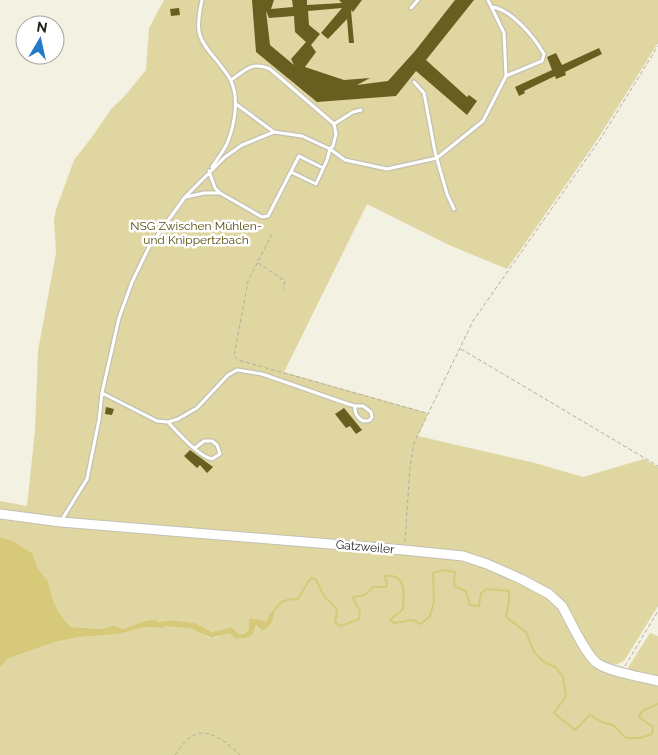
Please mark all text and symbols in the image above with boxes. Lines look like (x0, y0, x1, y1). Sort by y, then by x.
north arrow (15, 15, 65, 65)
text: N (36, 18, 49, 36)
park label: NSG Zwischen Mühlen- und Knippertzbach (130, 219, 262, 247)
street label: Gatzweiler (335, 537, 396, 557)

